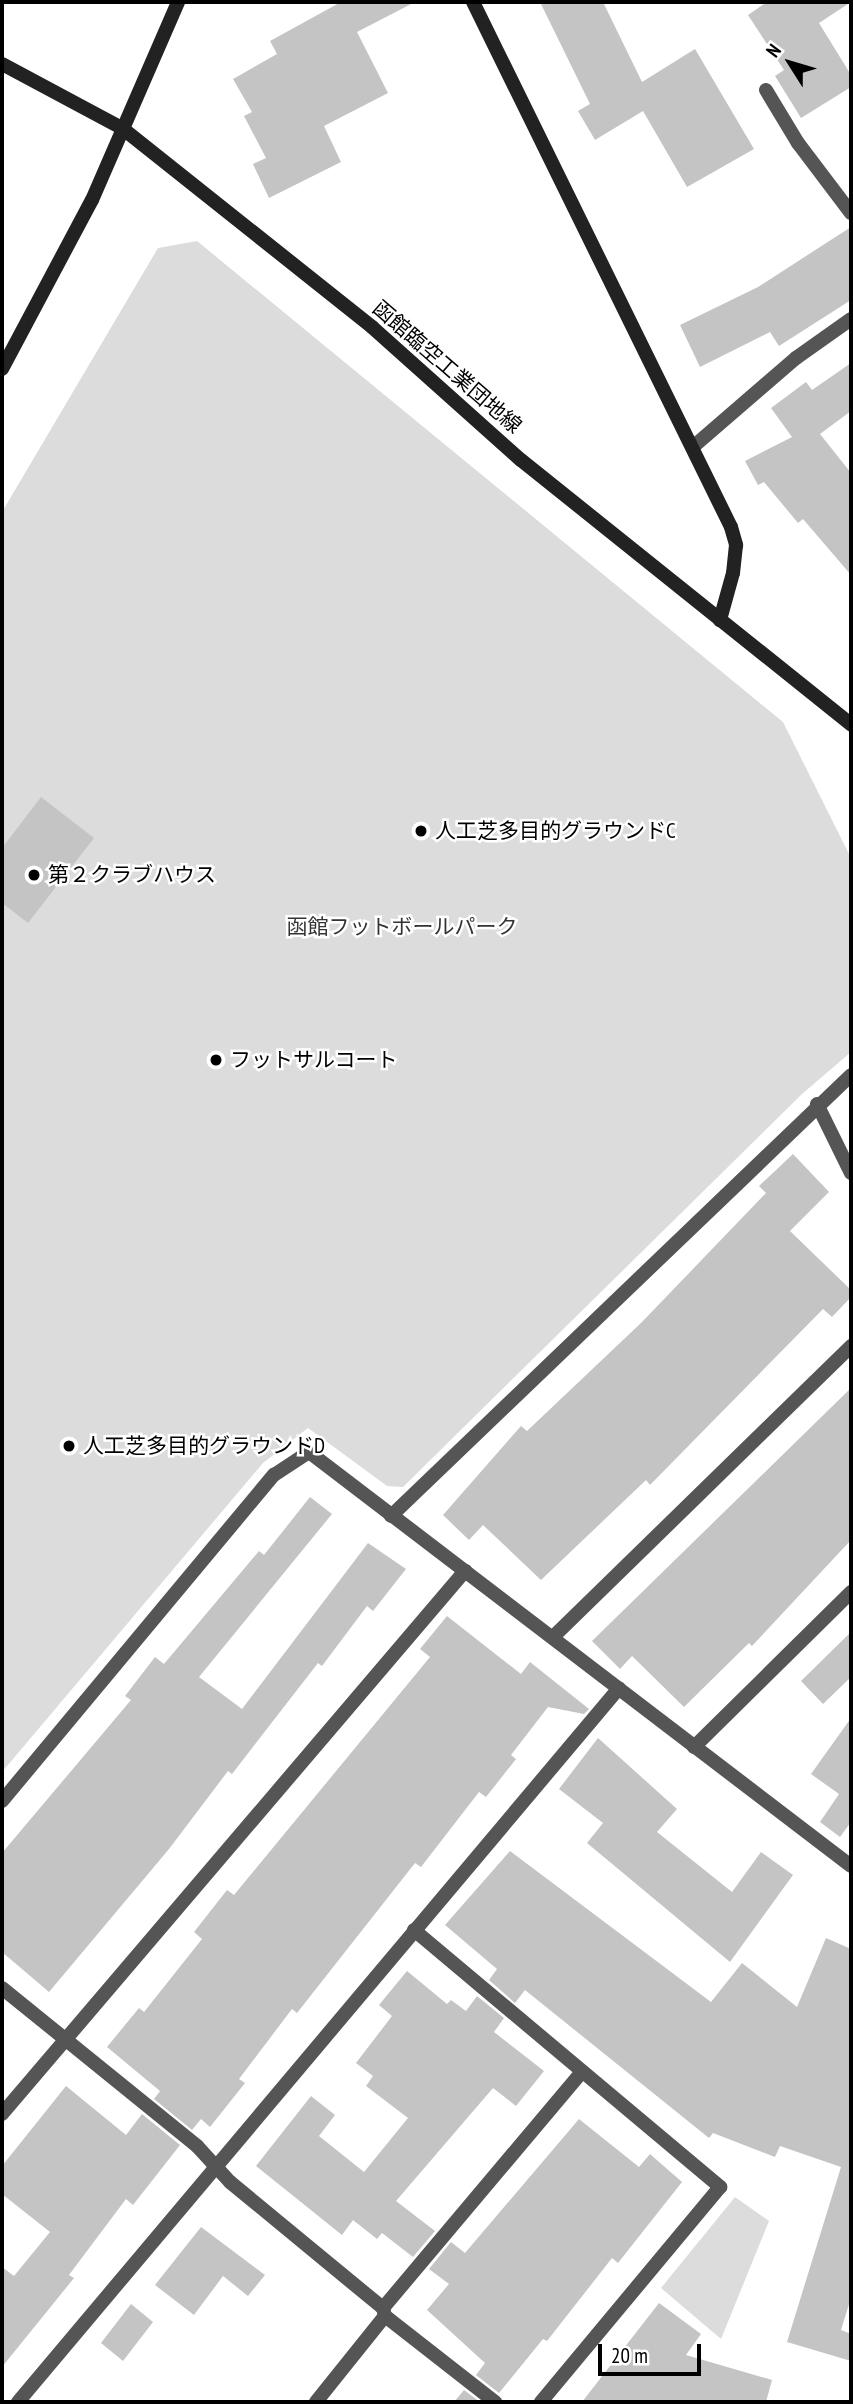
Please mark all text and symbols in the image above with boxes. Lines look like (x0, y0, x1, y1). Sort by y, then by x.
north arrow (755, 28, 825, 98)
text: N (761, 39, 786, 62)
street label: 函館臨空工業団地線 (367, 295, 527, 439)
place label: 人工芝多目的グラウンドC (435, 818, 676, 844)
marker: 人工芝多目的グラウンドC (413, 823, 429, 839)
place label: 第２クラブハウス (48, 862, 216, 888)
marker: 第２クラブハウス (26, 867, 42, 883)
park label: 函館フットボールパーク (287, 914, 517, 940)
place label: フットサルコート (230, 1047, 398, 1073)
marker: フットサルコート (208, 1052, 224, 1068)
place label: 人工芝多目的グラウンドD (83, 1433, 325, 1459)
marker: 人工芝多目的グラウンドD (61, 1438, 77, 1454)
scale bar (601, 2330, 704, 2374)
text: 20 m (611, 2342, 648, 2369)

